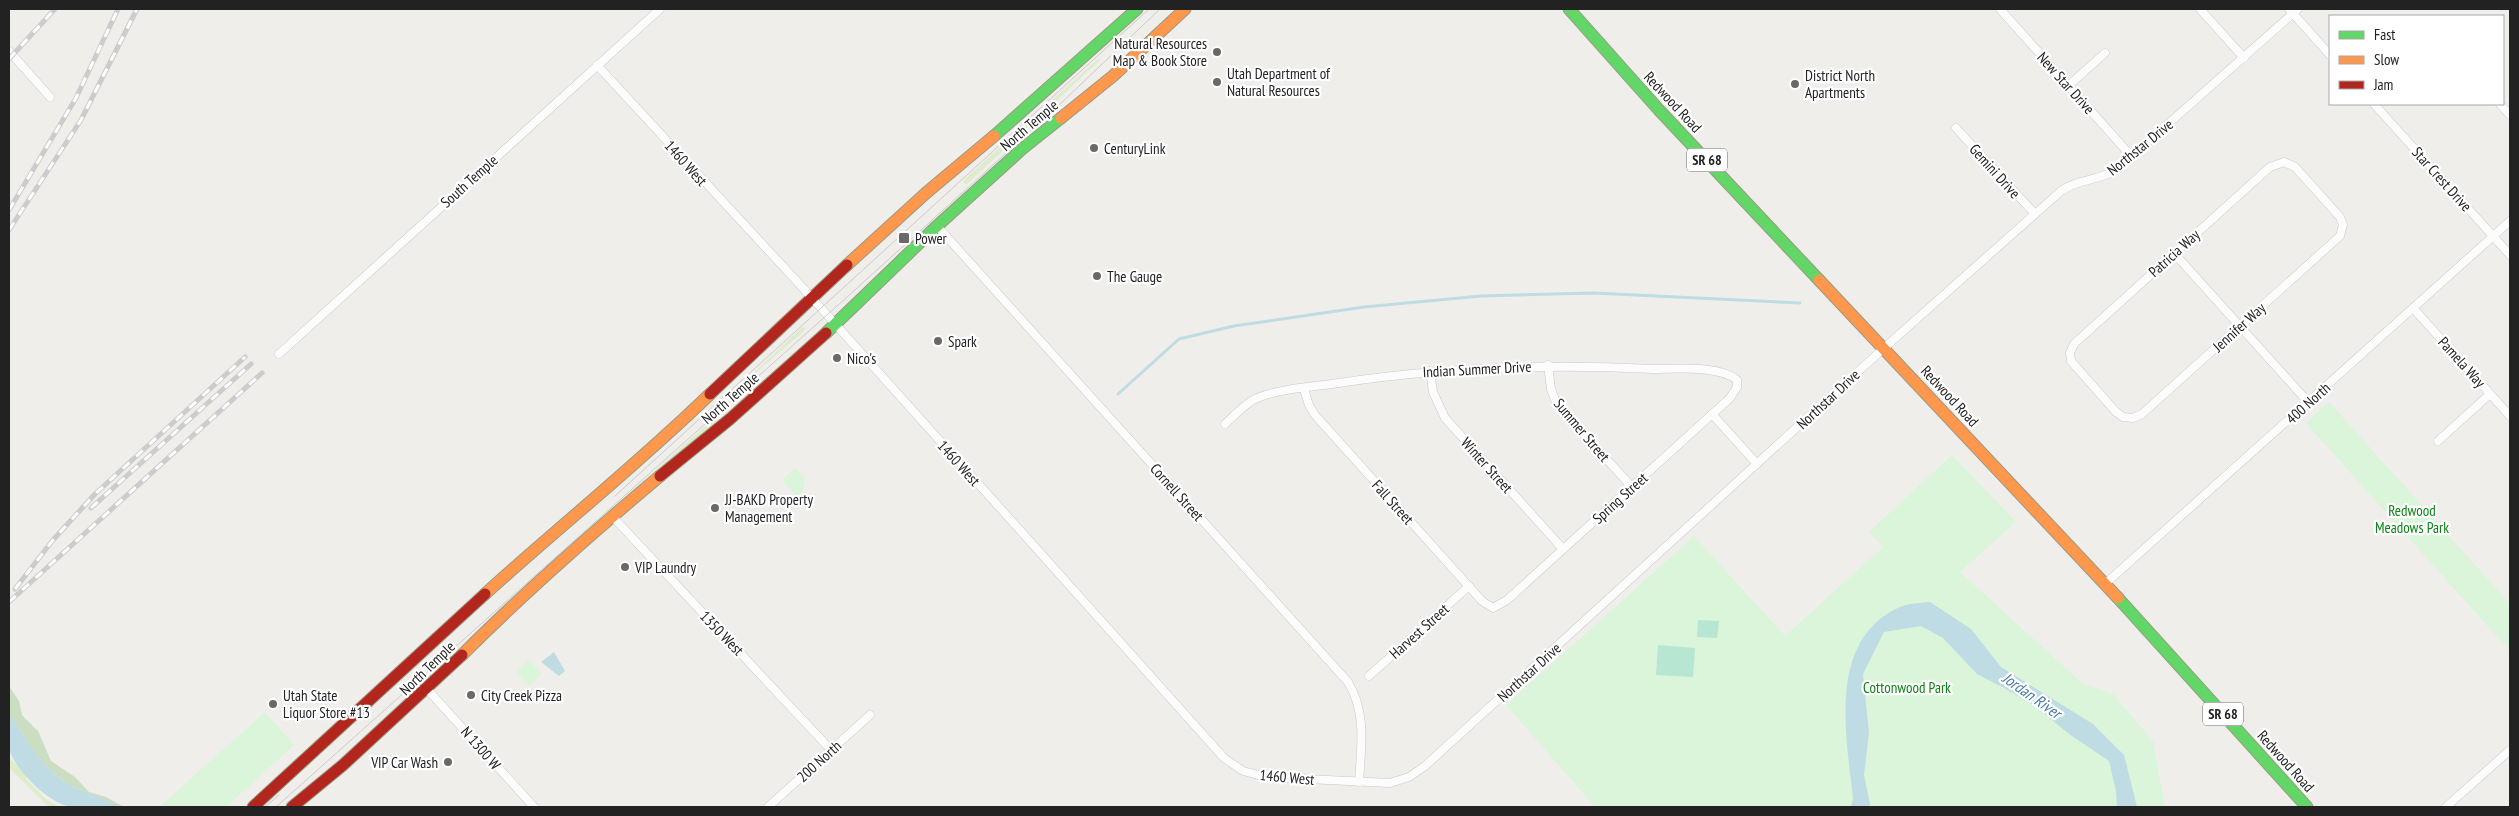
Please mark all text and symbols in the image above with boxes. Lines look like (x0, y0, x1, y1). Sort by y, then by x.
legend (2329, 15, 2504, 105)
text: Fast (2374, 25, 2395, 44)
place label: Natural Resources Map & Book Store (1113, 34, 1207, 70)
marker: Natural Resources Map & Book Store (1211, 46, 1223, 58)
street label: New Star Drive (2033, 48, 2099, 118)
text: Slow (2374, 50, 2399, 69)
place label: Utah Department of Natural Resources (1227, 64, 1331, 100)
place label: District North Apartments (1805, 66, 1875, 102)
street label: Redwood Road (1640, 68, 1706, 136)
text: Jam (2373, 75, 2393, 94)
marker: Utah Department of Natural Resources (1211, 76, 1223, 88)
marker: District North Apartments (1789, 78, 1801, 90)
street label: North Temple (996, 95, 1062, 155)
street label: Northstar Drive (2103, 115, 2177, 179)
street label: 1460 West (661, 136, 711, 190)
place label: CenturyLink (1104, 139, 1166, 158)
street label: Gemini Drive (1966, 140, 2024, 202)
marker: CenturyLink (1088, 142, 1100, 154)
street label: Star Crest Drive (2408, 143, 2476, 215)
road number: SR 68 (1687, 148, 1727, 172)
street label: South Temple (437, 150, 501, 212)
street label: Patricia Way (2144, 225, 2204, 281)
place label: Power (915, 229, 948, 248)
marker: Power (897, 231, 911, 245)
place label: The Gauge (1107, 267, 1162, 286)
marker: The Gauge (1091, 270, 1103, 282)
street label: Jennifer Way (2208, 298, 2270, 356)
place label: Spark (948, 332, 977, 351)
street label: Pamela Way (2434, 333, 2490, 392)
marker: Spark (932, 335, 944, 347)
place label: Nico's (847, 349, 876, 368)
marker: Nico's (831, 352, 843, 364)
street label: Indian Summer Drive (1422, 357, 1532, 381)
street label: Redwood Road (1917, 362, 1983, 430)
street label: Northstar Drive (1792, 365, 1864, 433)
street label: North Temple (697, 368, 763, 428)
street label: 400 North (2282, 378, 2334, 428)
street label: Summer Street (1550, 394, 1614, 466)
street label: Winter Street (1457, 433, 1517, 497)
street label: 1460 West (934, 436, 984, 490)
street label: Cornell Street (1146, 459, 1208, 525)
street label: Spring Street (1589, 468, 1651, 528)
street label: Fall Street (1368, 476, 1418, 528)
place label: JJ-BAKD Property Management (724, 490, 813, 526)
park label: Redwood Meadows Park (2375, 501, 2449, 537)
marker: JJ-BAKD Property Management (709, 502, 721, 514)
place label: VIP Laundry (634, 558, 697, 577)
marker: VIP Laundry (619, 561, 631, 573)
street label: Harvest Street (1385, 599, 1453, 663)
street label: 1350 West (696, 607, 748, 659)
street label: North Temple (395, 637, 459, 699)
street label: Northstar Drive (1493, 638, 1565, 706)
water label: Jordan River (1998, 667, 2067, 724)
park label: Cottonwood Park (1863, 678, 1951, 697)
place label: Utah State Liquor Store #13 (283, 686, 370, 722)
place label: City Creek Pizza (481, 686, 562, 705)
marker: City Creek Pizza (465, 689, 477, 701)
marker: Utah State Liquor Store #13 (267, 698, 279, 710)
road number: SR 68 (2203, 702, 2243, 726)
street label: N 1300 W (457, 722, 505, 774)
street label: Redwood Road (2253, 726, 2319, 796)
street label: 200 North (793, 736, 845, 786)
place label: VIP Car Wash (370, 753, 438, 772)
marker: VIP Car Wash (442, 756, 454, 768)
street label: 1460 West (1259, 765, 1315, 789)

